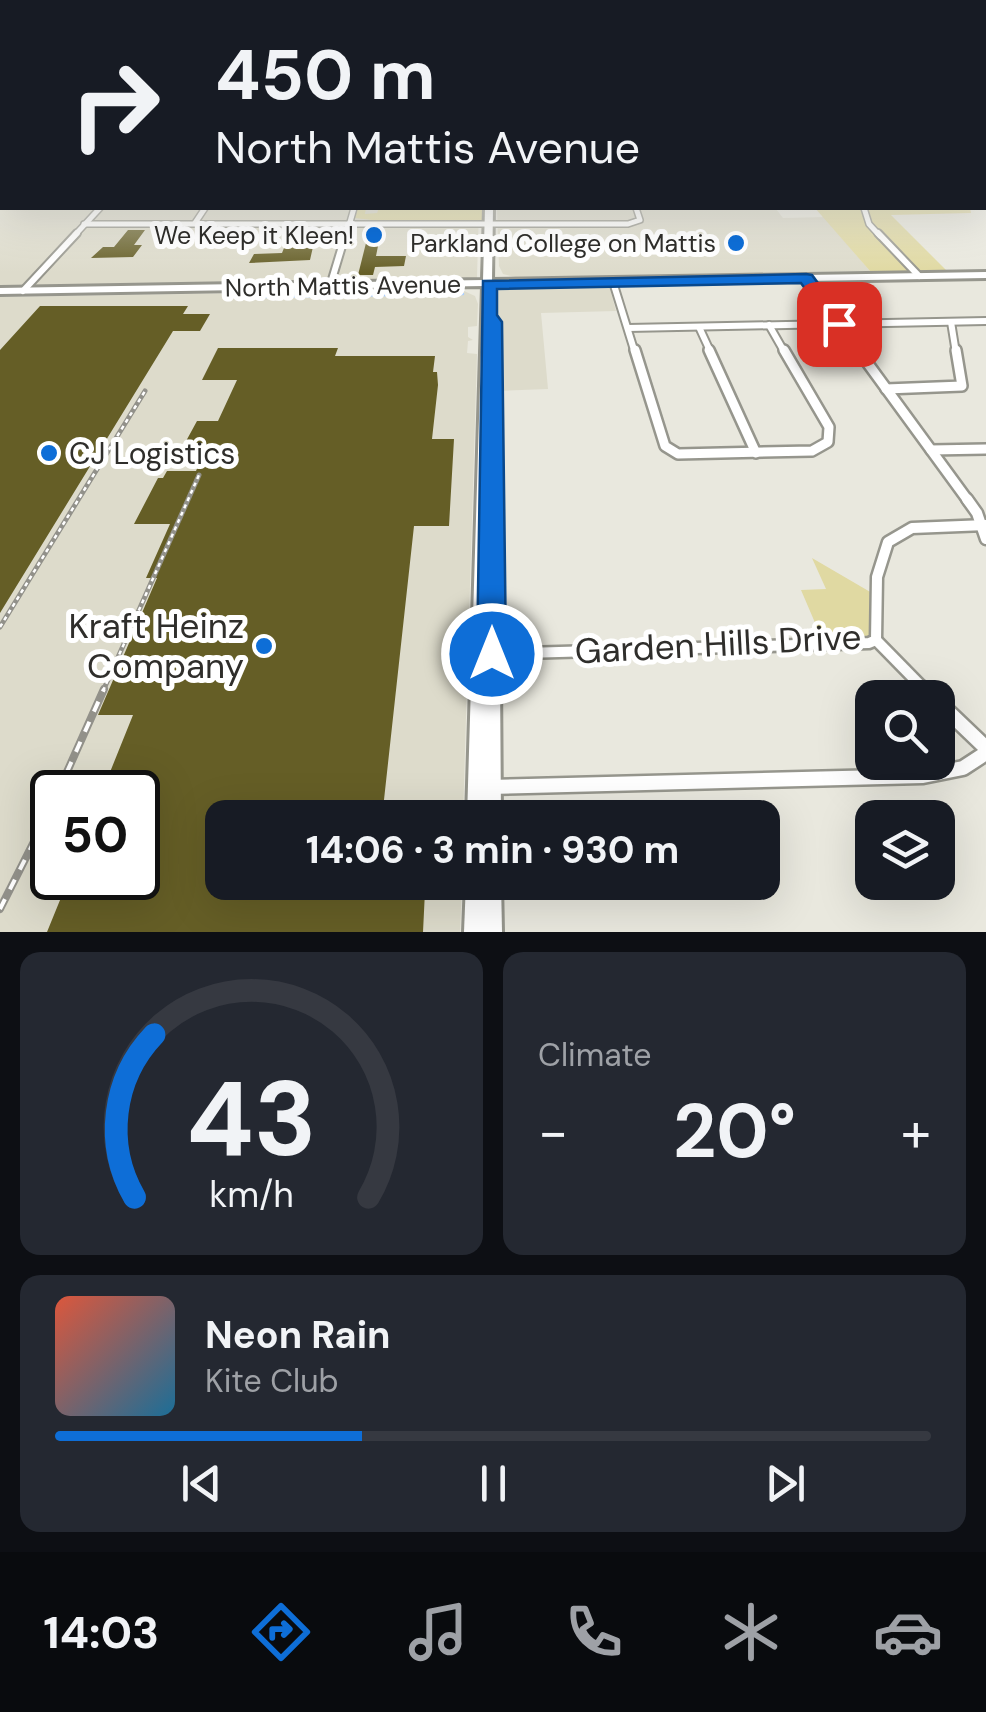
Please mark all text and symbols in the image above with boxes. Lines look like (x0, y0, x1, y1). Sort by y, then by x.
text: 450 m (215, 30, 436, 121)
icon: right (50, 40, 180, 170)
text: North Mattis Avenue (215, 118, 640, 177)
place label: We Keep it Kleen! (154, 219, 354, 252)
marker: We Keep it Kleen! (363, 224, 385, 246)
place label: Parkland College on Mattis (410, 227, 716, 260)
marker: Parkland College on Mattis (725, 232, 747, 254)
street label: North Mattis Avenue (225, 267, 461, 305)
pin (797, 282, 882, 367)
icon: arrive (812, 297, 867, 352)
place label: CJ Logistics (69, 434, 235, 473)
marker: CJ Logistics (38, 442, 60, 464)
position arrow (440, 602, 544, 706)
place label: Kraft Heinz Company (68, 603, 244, 689)
street label: Garden Hills Drive (574, 614, 862, 674)
marker: Kraft Heinz Company (253, 635, 275, 657)
map controls (855, 680, 955, 900)
button: search (855, 680, 955, 780)
speed limit sign: 50 (30, 770, 160, 900)
button: layers (855, 800, 955, 900)
text: 14:06 · 3 min · 930 m (306, 825, 679, 875)
text: Climate (538, 1034, 652, 1076)
text: 43 (186, 1052, 317, 1187)
text: 20° (673, 1083, 796, 1180)
text: − (538, 1096, 568, 1168)
text: + (901, 1096, 931, 1168)
text: km/h (209, 1172, 294, 1218)
text: Neon Rain (205, 1310, 390, 1360)
text: Kite Club (205, 1360, 339, 1402)
icon: previous (174, 1456, 229, 1511)
icon: pause (466, 1456, 521, 1511)
icon: next (758, 1456, 813, 1511)
icon: directions (246, 1597, 316, 1667)
icon: music (403, 1597, 473, 1667)
icon: phone (559, 1597, 629, 1667)
icon: climate (716, 1597, 786, 1667)
icon: car (873, 1597, 943, 1667)
text: 14:03 (43, 1603, 159, 1662)

